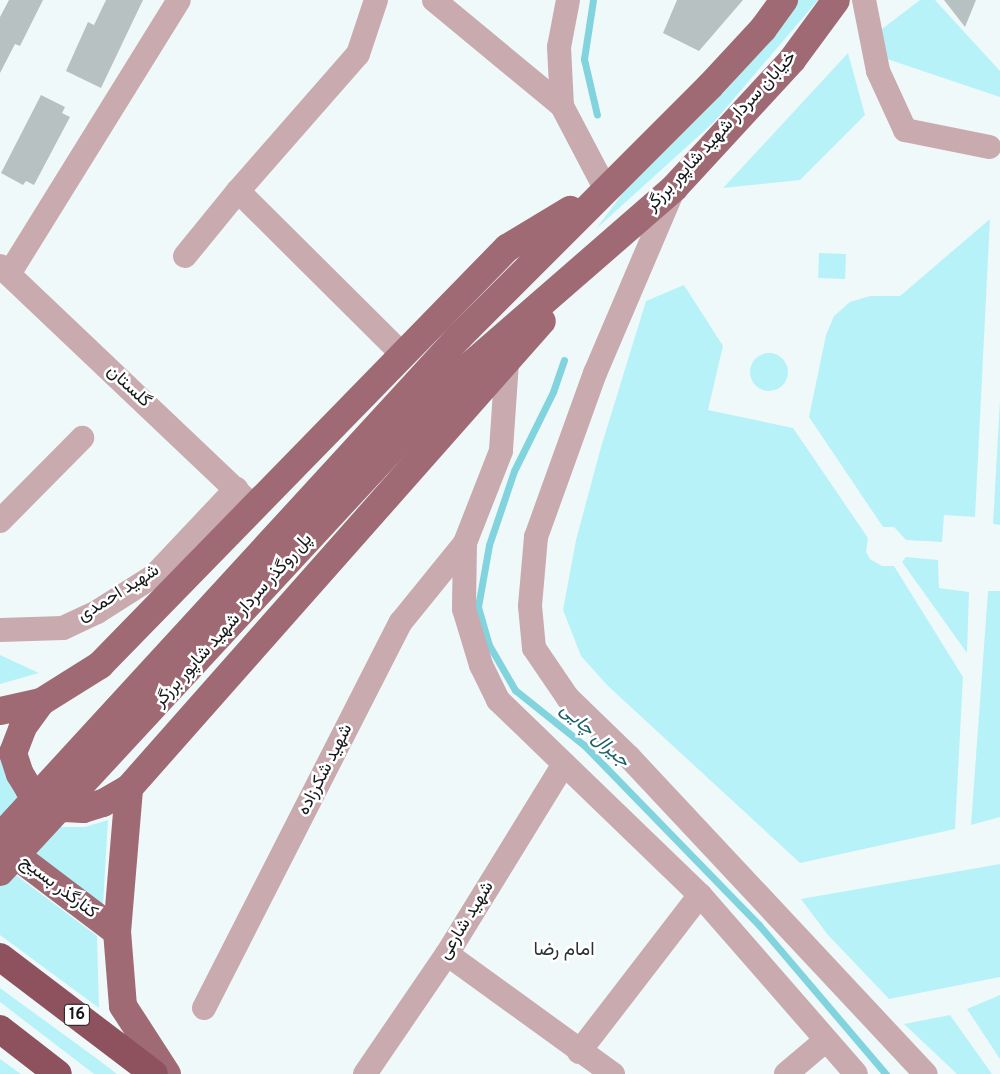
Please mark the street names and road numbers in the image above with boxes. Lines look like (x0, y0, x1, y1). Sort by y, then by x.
street label: خیابان سردار شهید شاپور برزگر (642, 47, 802, 217)
street label: گلستان (101, 361, 155, 413)
street label: پل روگذر سردار شهید شاپور برزگر (150, 530, 318, 712)
street label: شهید احمدی (74, 560, 164, 628)
street label: شهید شکرزاده (294, 721, 358, 819)
street label: کنارگذر بسیج (15, 852, 101, 924)
street label: شهید شارعی (434, 878, 500, 964)
road number: 16 (63, 1002, 91, 1028)

